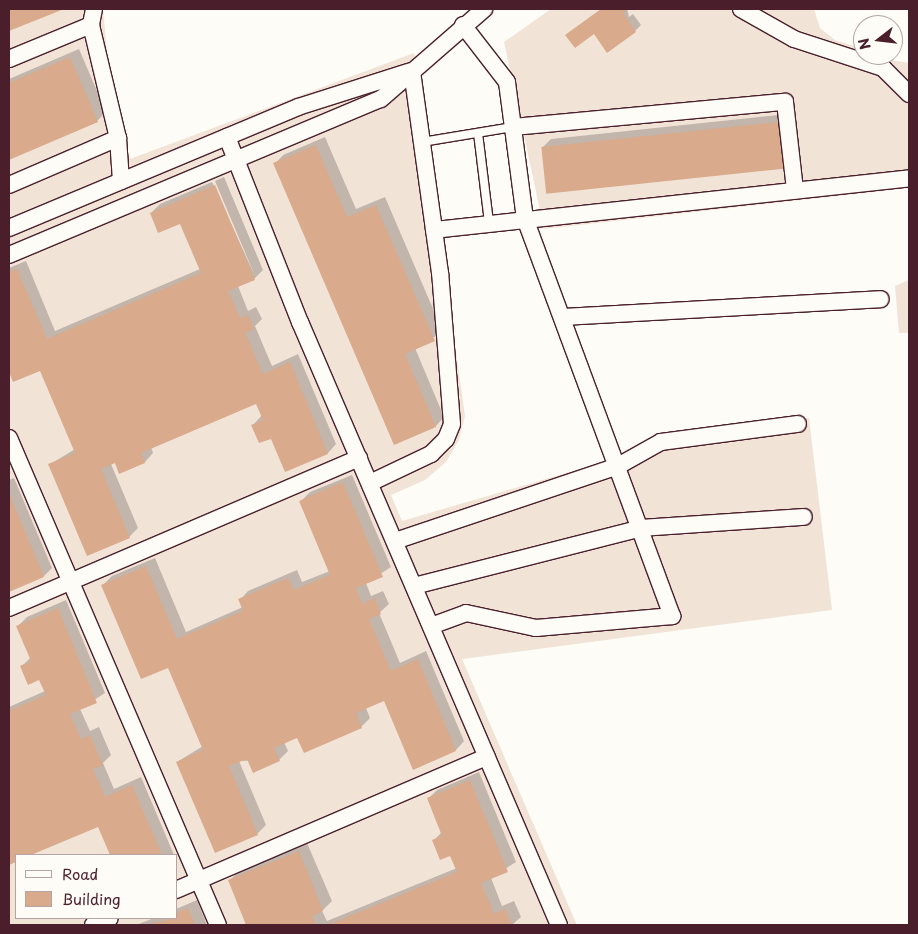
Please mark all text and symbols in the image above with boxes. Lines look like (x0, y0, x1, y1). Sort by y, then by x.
north arrow (853, 15, 903, 65)
text: N (852, 36, 876, 52)
legend (15, 854, 178, 919)
text: Road (62, 862, 98, 885)
text: Building (62, 887, 121, 910)

